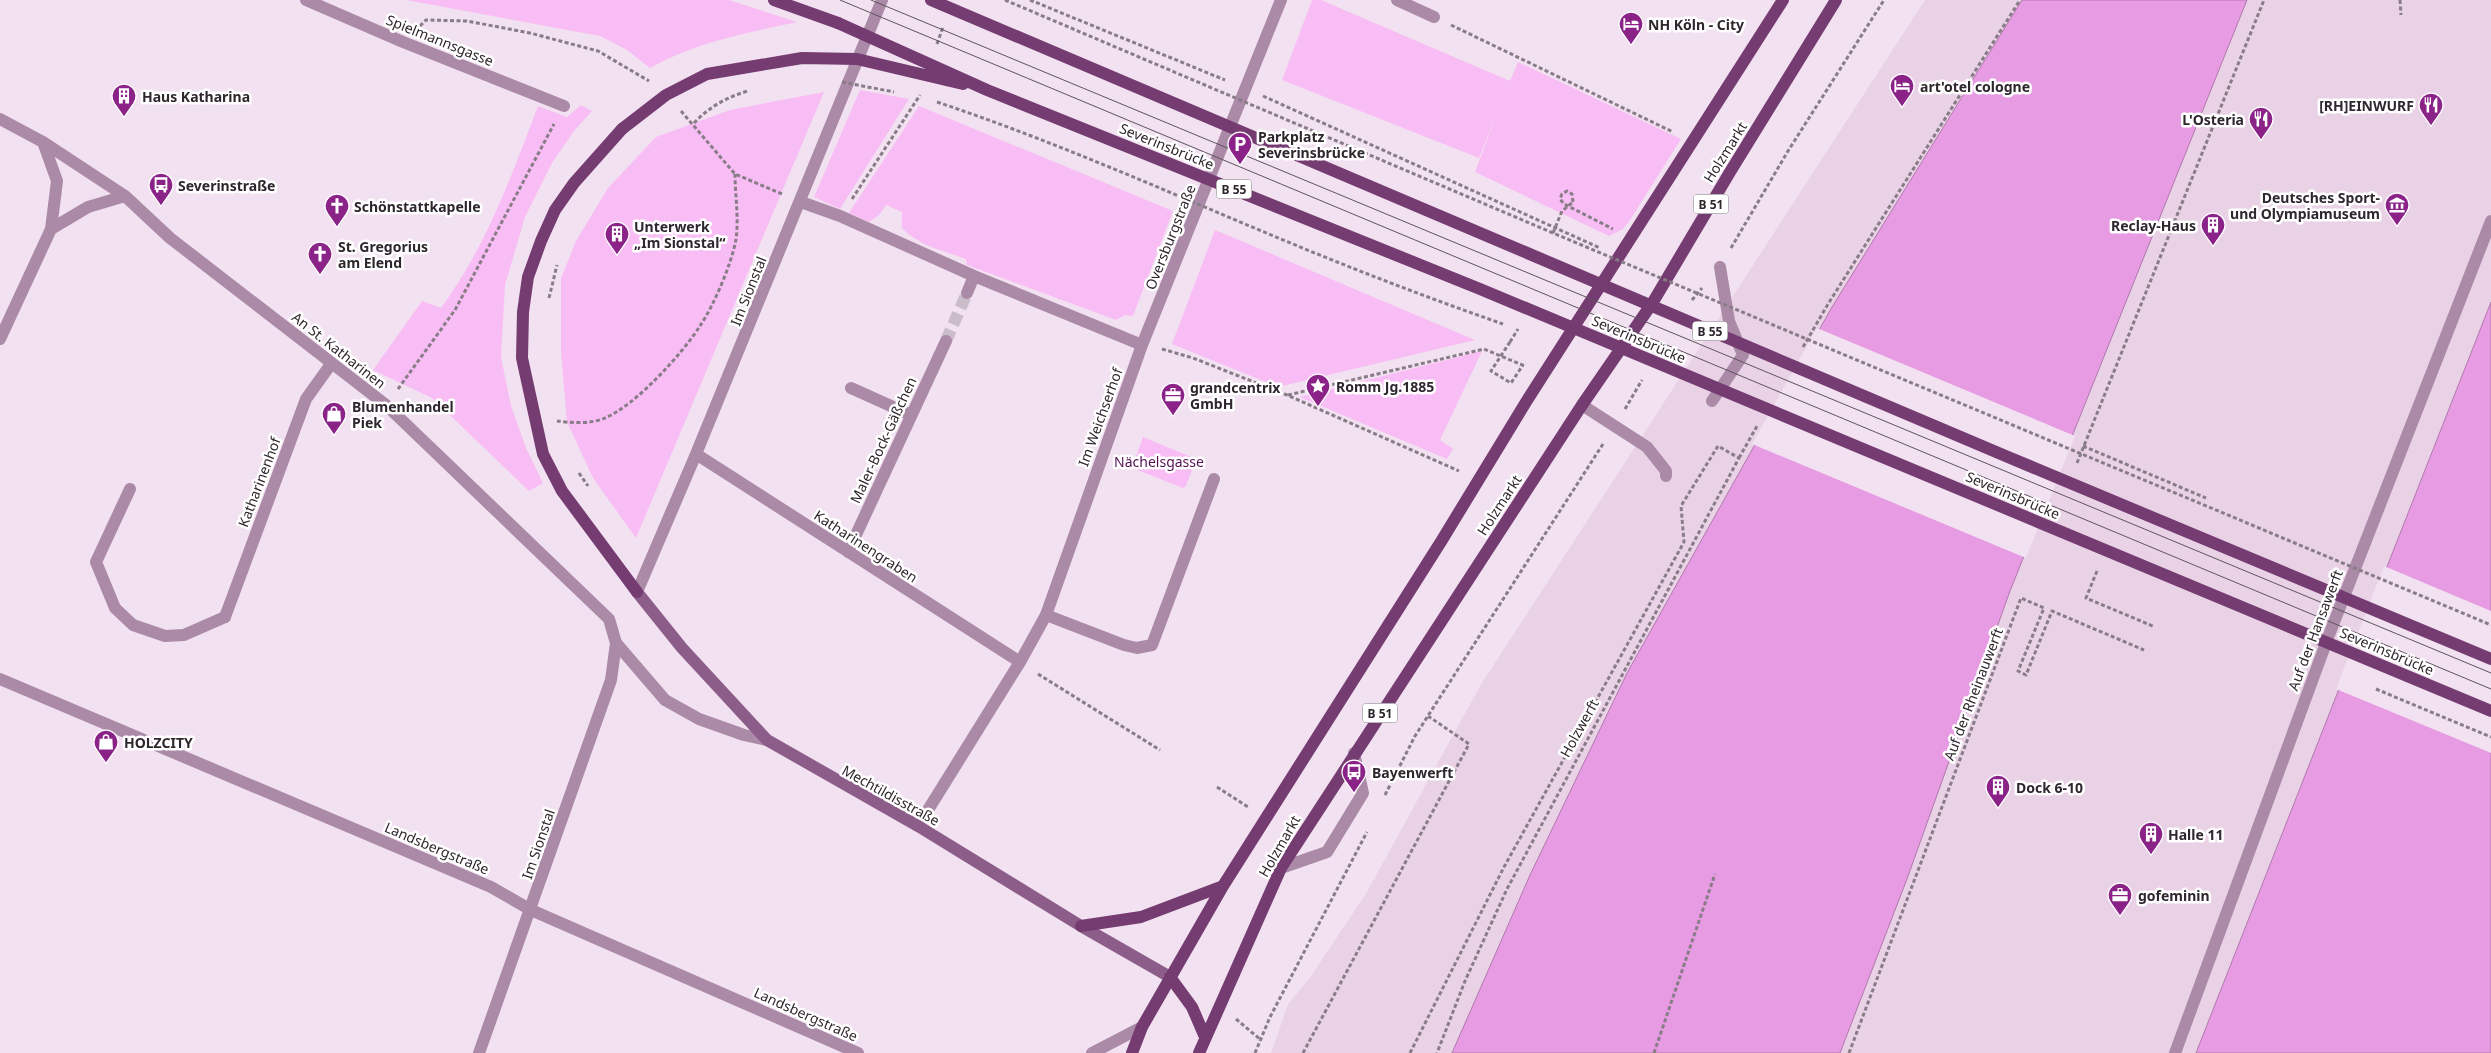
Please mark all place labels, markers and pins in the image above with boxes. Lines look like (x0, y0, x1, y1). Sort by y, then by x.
hotel icon: NH Köln - City (1618, 11, 1644, 45)
place label: NH Köln - City (1648, 15, 1744, 34)
hotel icon: art'otel cologne (1889, 73, 1915, 107)
place label: art'otel cologne (1920, 77, 2030, 96)
building icon: Haus Katharina (111, 83, 137, 117)
place label: Haus Katharina (142, 87, 250, 106)
restaurant icon: [RH]EINWURF (2418, 92, 2444, 126)
place label: [RH]EINWURF (2319, 96, 2414, 115)
restaurant icon: L'Osteria (2248, 106, 2274, 140)
place label: L'Osteria (2182, 110, 2244, 129)
place label: Parkplatz Severinsbrücke (1258, 127, 1365, 162)
parking icon: Parkplatz Severinsbrücke (1227, 131, 1253, 165)
bus stop icon: Severinstraße (148, 172, 174, 206)
place label: Severinstraße (178, 176, 275, 195)
place label: Deutsches Sport- und Olympiamuseum (2230, 188, 2381, 223)
museum icon: Deutsches Sport- und Olympiamuseum (2384, 192, 2410, 226)
church icon: Schönstattkapelle (324, 193, 350, 227)
place label: Schönstattkapelle (354, 197, 481, 216)
building icon: Reclay-Haus (2200, 212, 2226, 246)
place label: Reclay-Haus (2111, 216, 2196, 235)
place label: Unterwerk „Im Sionstal“ (634, 217, 726, 252)
building icon: Unterwerk „Im Sionstal“ (604, 221, 630, 255)
place label: St. Gregorius am Elend (338, 237, 428, 272)
church icon: St. Gregorius am Elend (307, 241, 333, 275)
place icon: Romm Jg.1885 (1305, 373, 1331, 407)
place label: Romm Jg.1885 (1336, 377, 1434, 396)
place label: grandcentrix GmbH (1190, 378, 1281, 413)
office icon: grandcentrix GmbH (1160, 382, 1186, 416)
place label: Blumenhandel Piek (352, 397, 454, 432)
shop icon: Blumenhandel Piek (321, 401, 347, 435)
shop icon: HOLZCITY (93, 729, 119, 763)
place label: HOLZCITY (124, 733, 193, 752)
bus stop icon: Bayenwerft (1341, 759, 1367, 793)
place label: Bayenwerft (1372, 763, 1453, 782)
building icon: Dock 6-10 (1985, 774, 2011, 808)
place label: Dock 6-10 (2016, 778, 2083, 797)
building icon: Halle 11 (2138, 821, 2164, 855)
place label: Halle 11 (2168, 825, 2223, 844)
office icon: gofeminin (2107, 882, 2133, 916)
place label: gofeminin (2138, 886, 2210, 905)

